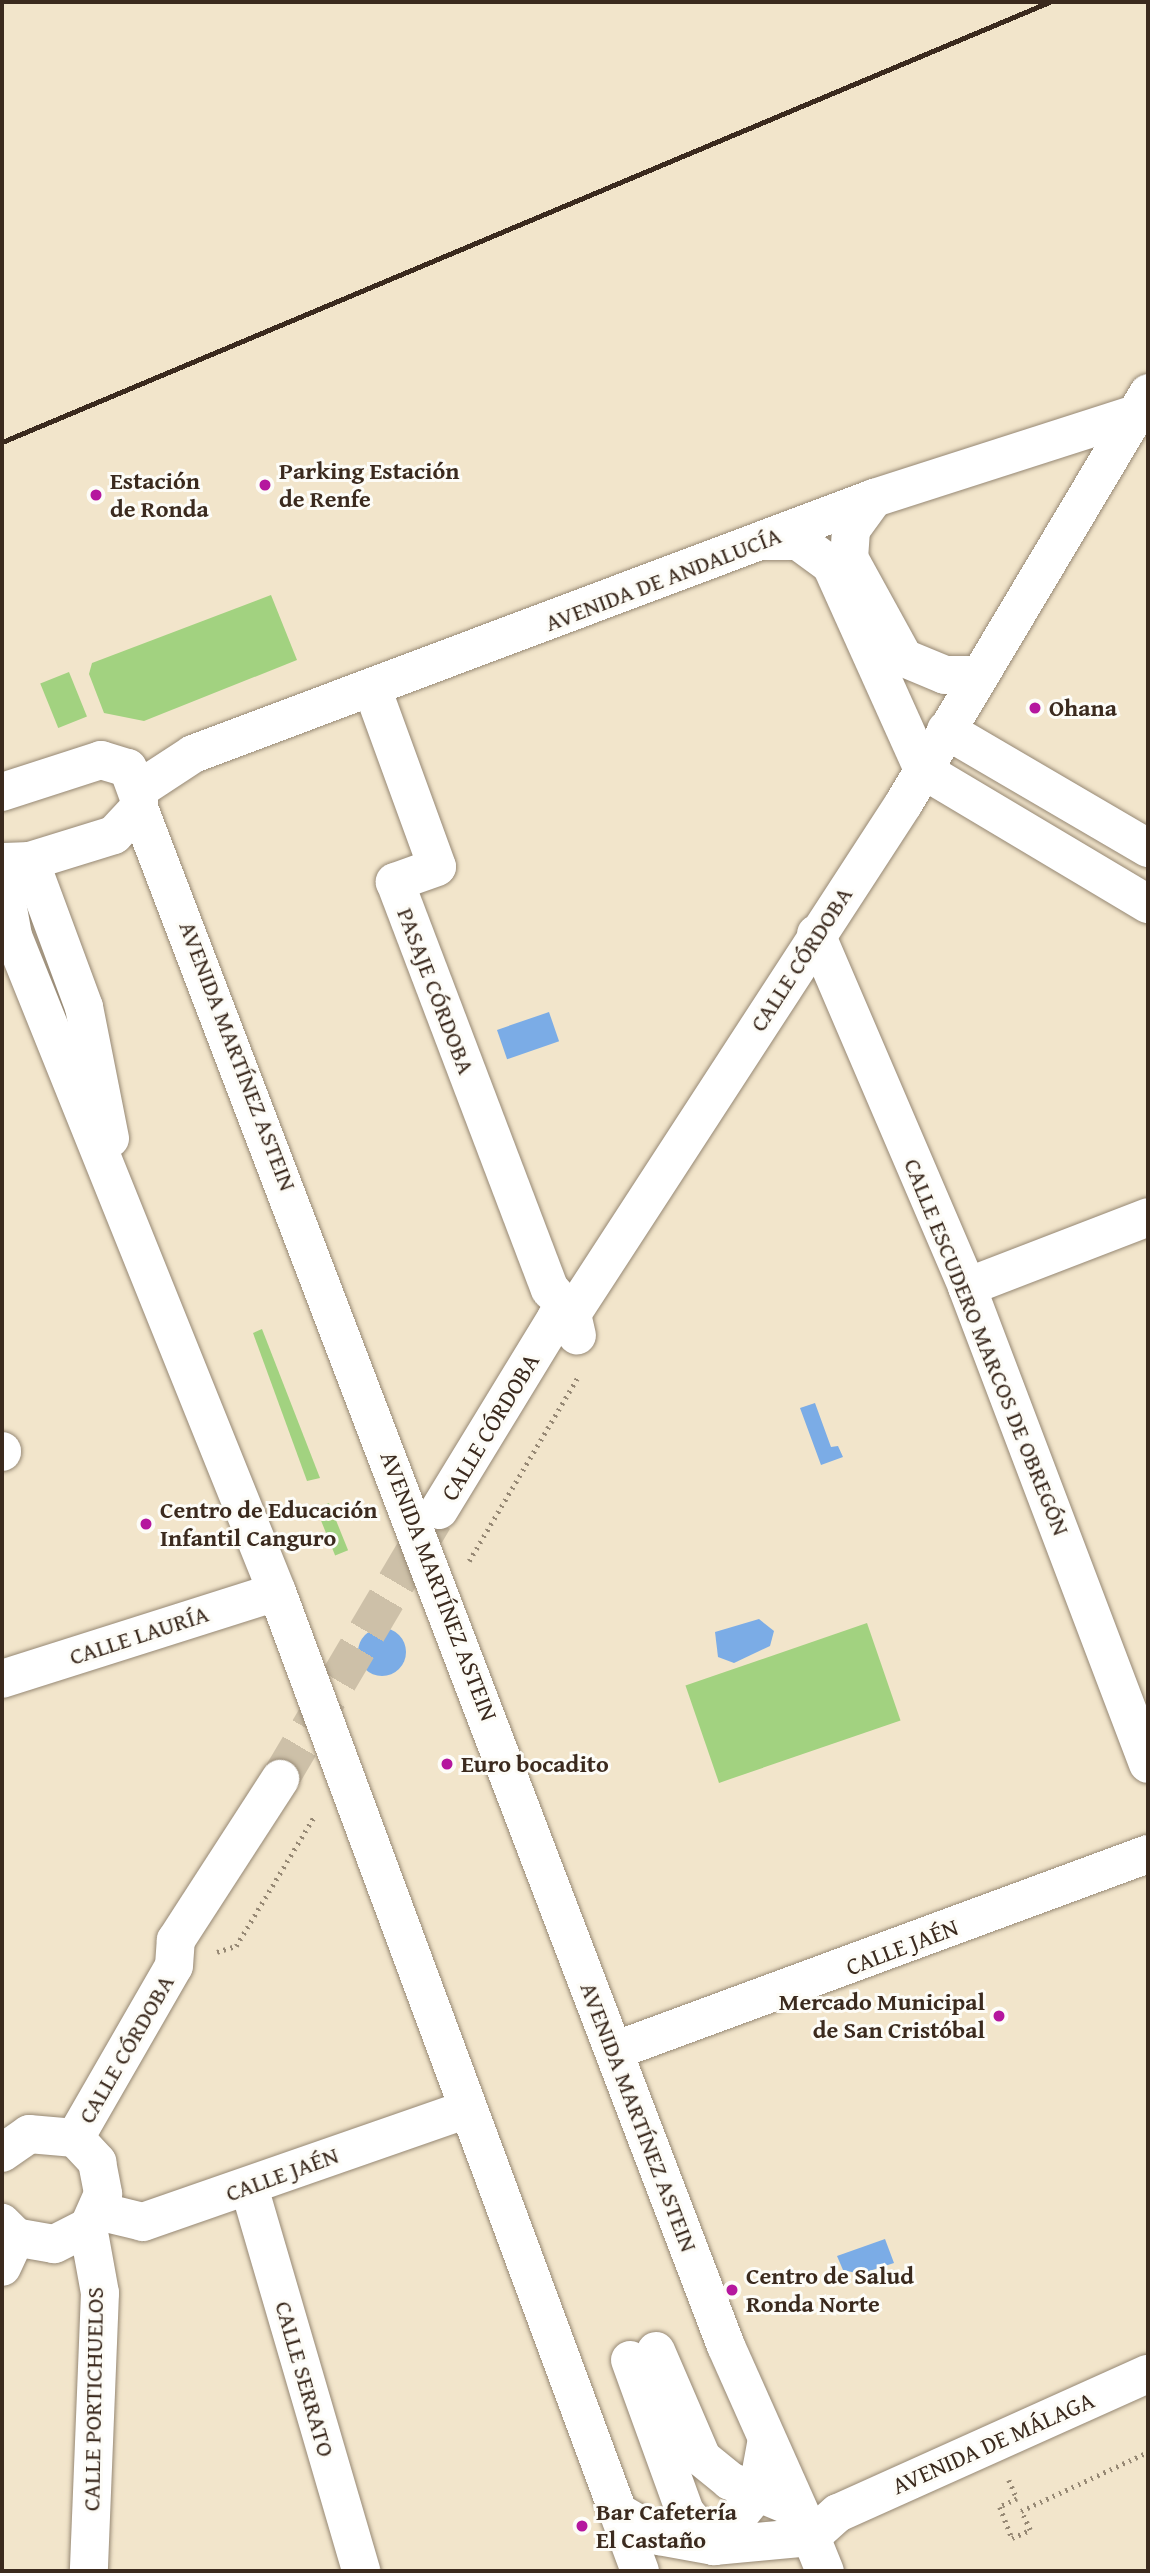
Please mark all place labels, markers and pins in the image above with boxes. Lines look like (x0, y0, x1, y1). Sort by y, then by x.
place label: Parking Estación de Renfe (279, 457, 459, 513)
place label: Estación de Ronda (110, 467, 209, 523)
marker: Parking Estación de Renfe (257, 477, 273, 493)
marker: Estación de Ronda (88, 487, 104, 503)
place label: Ohana (1049, 694, 1117, 722)
marker: Ohana (1027, 700, 1043, 716)
place label: Centro de Educación Infantil Canguro (160, 1496, 377, 1552)
marker: Centro de Educación Infantil Canguro (138, 1516, 154, 1532)
place label: Euro bocadito (461, 1750, 609, 1778)
marker: Euro bocadito (439, 1756, 455, 1772)
place label: Mercado Municipal de San Cristóbal (779, 1988, 985, 2044)
marker: Mercado Municipal de San Cristóbal (991, 2008, 1007, 2024)
place label: Centro de Salud Ronda Norte (746, 2262, 914, 2318)
marker: Centro de Salud Ronda Norte (724, 2282, 740, 2298)
place label: Bar Cafetería El Castaño (596, 2498, 737, 2554)
marker: Bar Cafetería El Castaño (574, 2518, 590, 2534)

